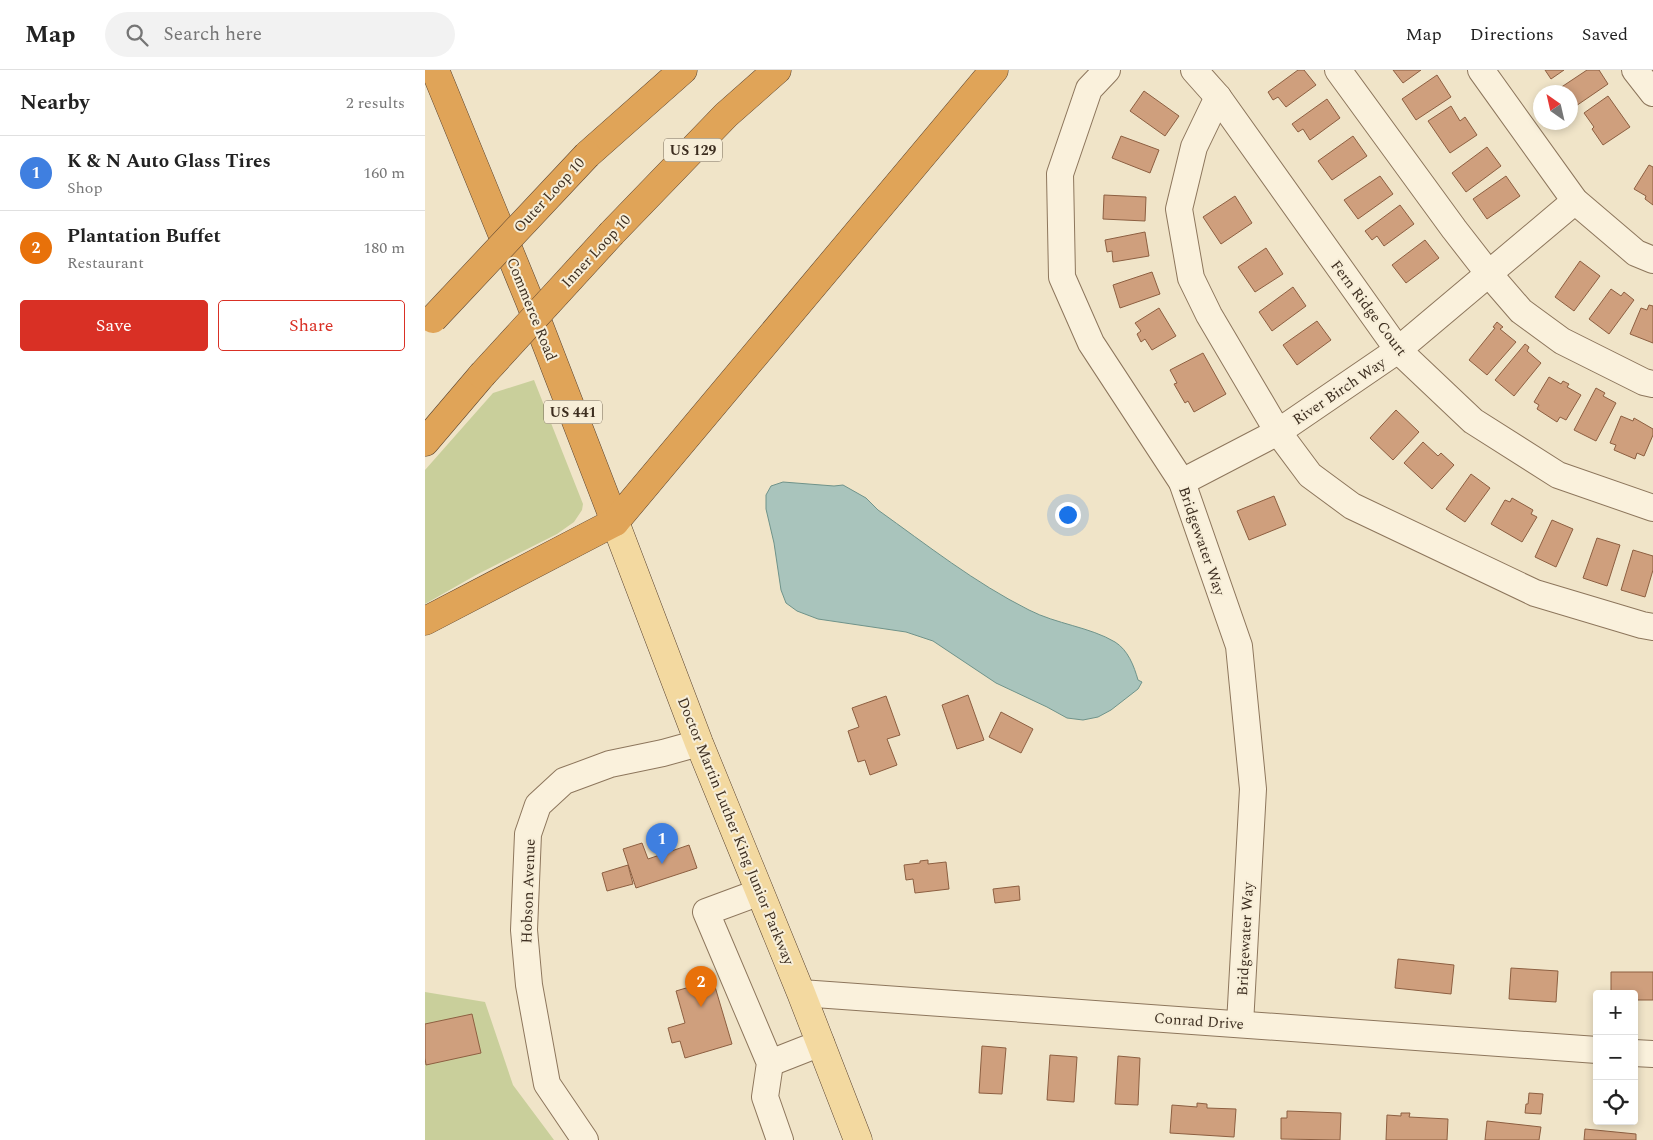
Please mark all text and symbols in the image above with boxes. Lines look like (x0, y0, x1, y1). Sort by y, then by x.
search box (105, 12, 455, 57)
text: Map (25, 17, 75, 53)
text: Search here (163, 20, 262, 49)
icon: search (123, 21, 151, 49)
text: Map (1406, 21, 1442, 48)
text: Directions (1470, 21, 1554, 48)
text: Saved (1582, 21, 1628, 48)
north arrow (1533, 85, 1578, 130)
text: Nearby (20, 87, 90, 119)
text: 2 results (346, 91, 405, 115)
road number: US 129 (664, 138, 722, 162)
text: K & N Auto Glass Tires (67, 147, 271, 176)
street label: Outer Loop 10 (508, 152, 590, 238)
text: 1 (32, 161, 40, 185)
text: 160 m (363, 161, 405, 185)
text: Shop (67, 176, 103, 200)
street label: Inner Loop 10 (556, 209, 637, 293)
text: Plantation Buffet (67, 222, 221, 251)
text: 2 (32, 236, 40, 260)
text: 180 m (363, 236, 405, 260)
text: Restaurant (67, 251, 144, 275)
street label: Commerce Road (500, 254, 563, 364)
street label: Fern Ridge Court (1325, 255, 1412, 361)
button: Save (20, 300, 208, 351)
button: Share (218, 300, 405, 351)
street label: River Birch Way (1288, 351, 1391, 431)
road number: US 441 (544, 401, 602, 424)
street label: Bridgewater Way (1172, 484, 1231, 600)
your location (1055, 502, 1081, 528)
street label: Doctor Martin Luther King Junior Parkway (671, 694, 800, 969)
pin: 1 (646, 823, 678, 864)
street label: Hobson Avenue (515, 838, 542, 944)
street label: Bridgewater Way (1231, 881, 1260, 997)
pin: 2 (685, 966, 717, 1007)
map controls (1593, 990, 1638, 1125)
button: + (1593, 990, 1638, 1035)
street label: Conrad Drive (1153, 1007, 1245, 1036)
button: − (1593, 1035, 1638, 1080)
button: locate (1593, 1080, 1638, 1125)

